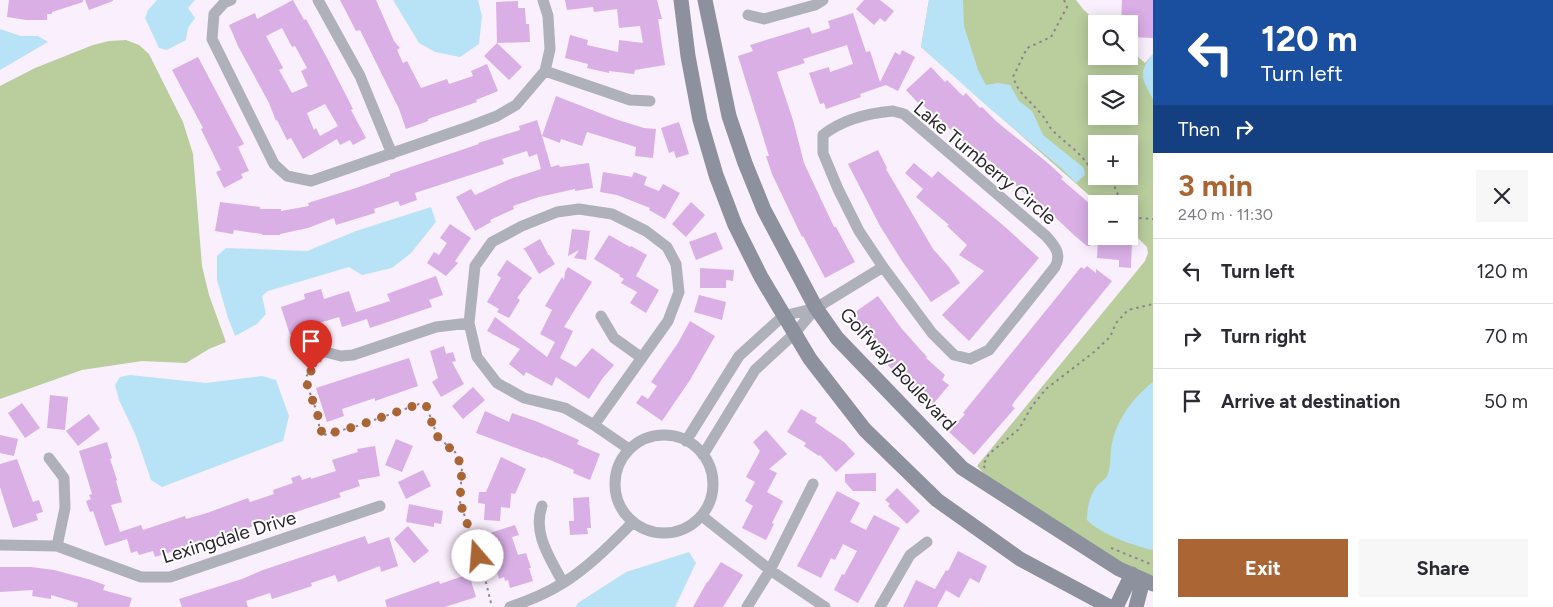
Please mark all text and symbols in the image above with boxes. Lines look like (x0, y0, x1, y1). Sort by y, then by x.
map controls (1088, 15, 1138, 245)
button: search (1088, 15, 1138, 65)
text: 120 m (1261, 18, 1358, 60)
icon: left (1178, 20, 1243, 85)
text: Turn left (1261, 60, 1343, 87)
button: layers (1088, 75, 1138, 125)
street label: Lake Turnberry Circle (909, 97, 1061, 229)
icon: right (1230, 115, 1258, 143)
text: Then (1178, 118, 1220, 141)
button: + (1088, 135, 1138, 185)
text: 3 min (1178, 167, 1253, 204)
button: close (1476, 170, 1528, 222)
button: − (1088, 195, 1138, 245)
text: 240 m · 11:30 (1178, 205, 1273, 224)
icon: left (1178, 257, 1206, 285)
text: Turn left (1221, 260, 1295, 283)
text: 120 m (1476, 260, 1528, 283)
street label: Golfway Boulevard (835, 303, 961, 435)
pin (290, 320, 332, 371)
icon: right (1178, 322, 1206, 350)
text: Turn right (1221, 325, 1307, 348)
text: 70 m (1485, 325, 1528, 348)
icon: arrive (297, 327, 325, 355)
icon: arrive (1178, 387, 1206, 415)
text: Arrive at destination (1221, 390, 1400, 413)
text: 50 m (1484, 390, 1528, 413)
street label: Lexingdale Drive (159, 506, 299, 568)
position arrow (451, 529, 503, 581)
button: Exit (1178, 539, 1348, 597)
button: Share (1358, 539, 1528, 597)

